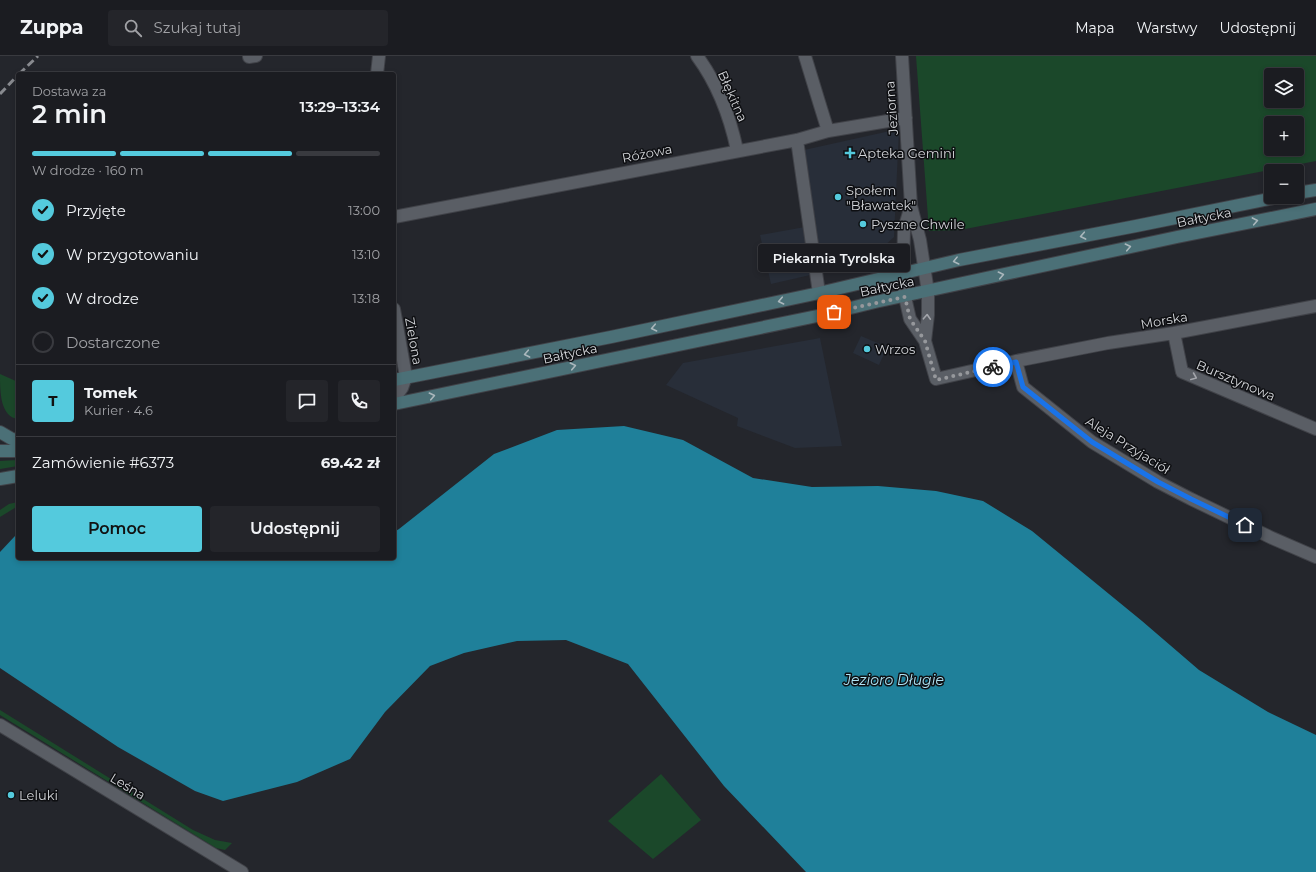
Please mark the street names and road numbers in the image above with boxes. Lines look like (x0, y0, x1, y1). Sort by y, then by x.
street label: Błękitna (715, 68, 751, 124)
street label: Jeziorna (881, 80, 901, 137)
street label: Różowa (621, 140, 673, 166)
street label: Bałtycka (1175, 204, 1233, 230)
street label: Bałtycka (858, 272, 916, 300)
street label: Morska (1139, 308, 1189, 332)
street label: Zielona (402, 316, 426, 366)
street label: Bałtycka (541, 339, 599, 367)
street label: Bursztynowa (1194, 356, 1278, 404)
street label: Aleja Przyjaciół (1083, 413, 1173, 478)
street label: Leśna (107, 769, 149, 803)

